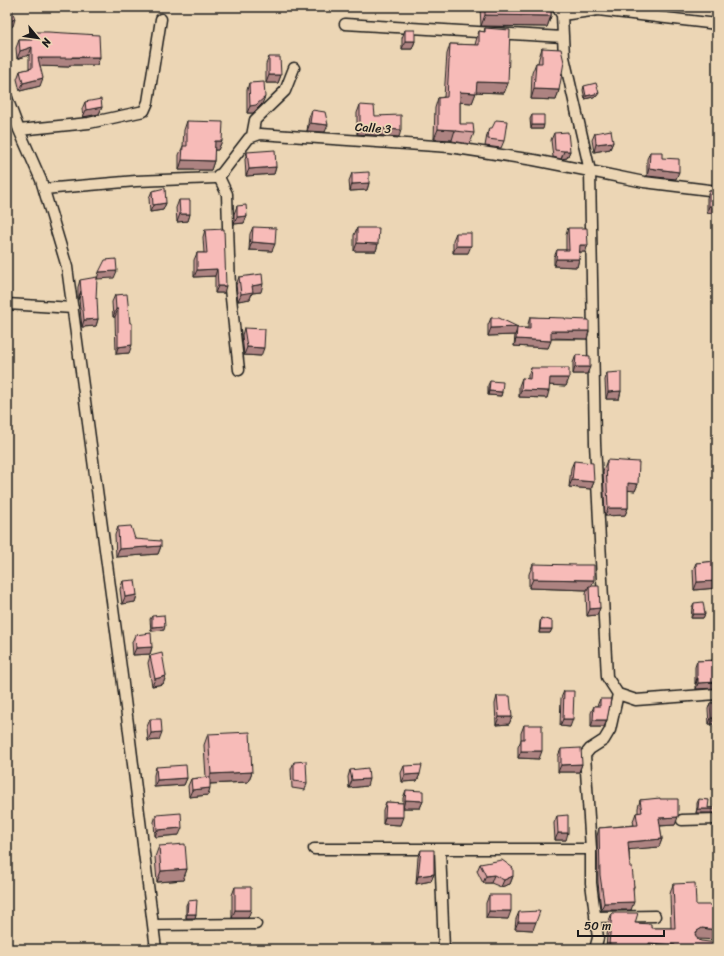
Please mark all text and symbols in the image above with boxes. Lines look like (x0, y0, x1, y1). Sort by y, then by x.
north arrow (18, 18, 58, 58)
text: N (36, 34, 57, 51)
street label: Calle 3 (354, 116, 392, 140)
scale bar (578, 912, 664, 938)
text: 50 m (584, 915, 611, 937)

